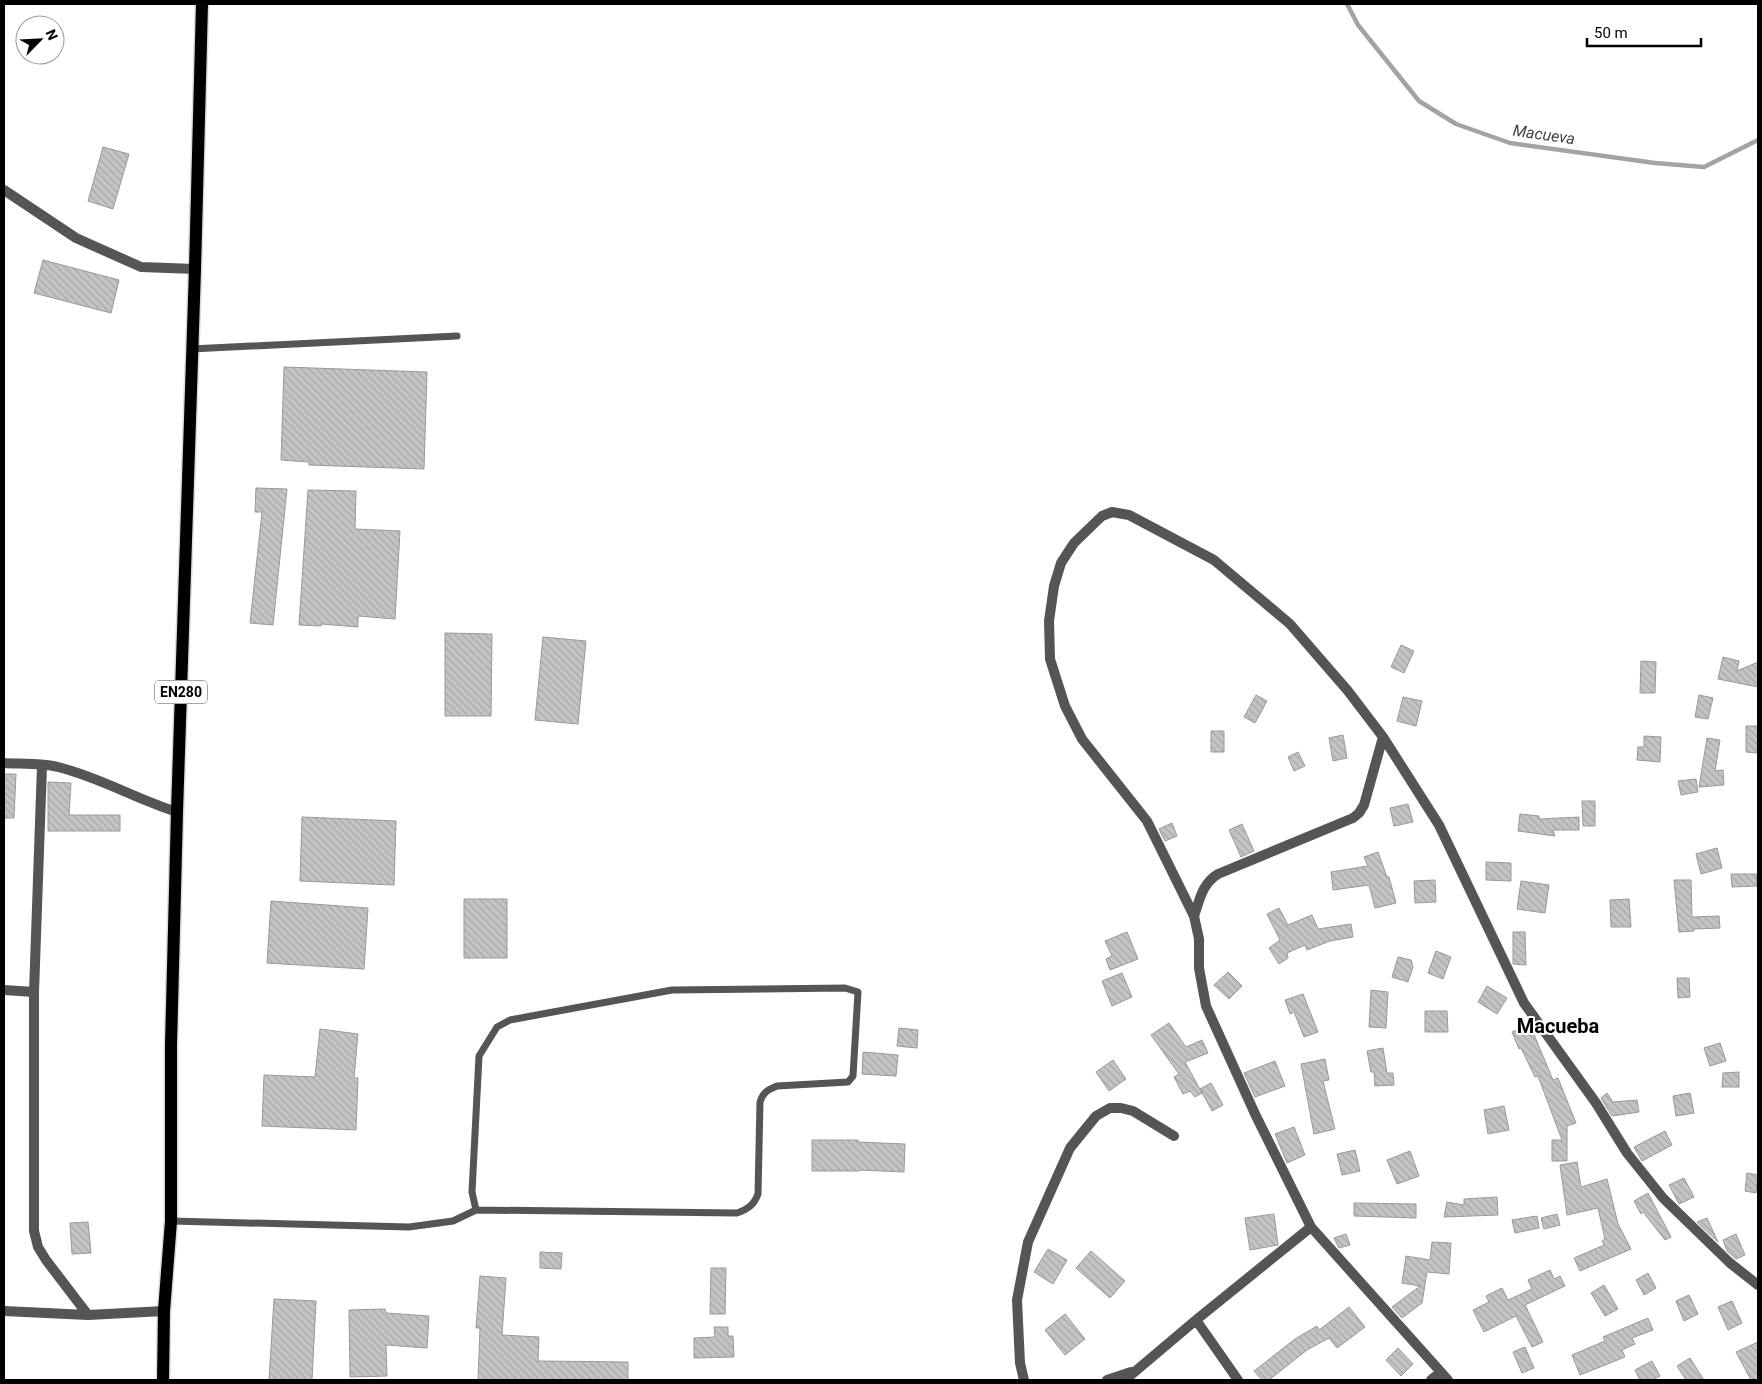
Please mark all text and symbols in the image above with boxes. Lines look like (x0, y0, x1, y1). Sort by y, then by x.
north arrow (15, 15, 65, 65)
scale bar (1587, 15, 1701, 47)
text: 50 m (1594, 24, 1628, 42)
text: N (43, 27, 61, 42)
water label: Macueva (1512, 121, 1576, 148)
road number: EN280 (155, 680, 207, 704)
district label: Macueba (1517, 1014, 1600, 1038)

